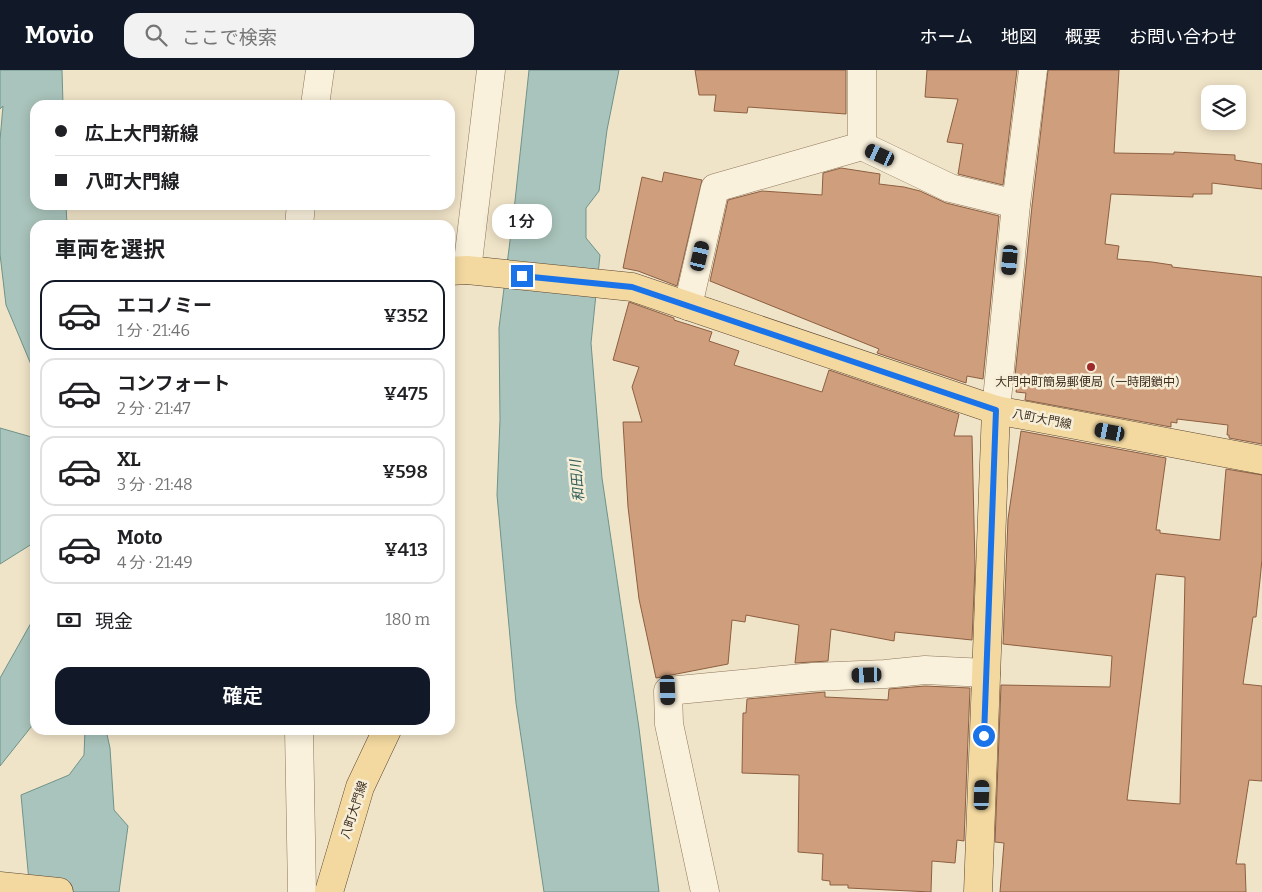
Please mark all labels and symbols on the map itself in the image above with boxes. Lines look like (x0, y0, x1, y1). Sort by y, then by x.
car (863, 142, 896, 168)
callout: 1 分 (492, 204, 552, 238)
car (689, 240, 710, 272)
car (1001, 244, 1018, 276)
route end (511, 265, 533, 287)
marker: 大門中町簡易郵便局（一時閉鎖中） (1085, 361, 1097, 373)
place label: 大門中町簡易郵便局（一時閉鎖中） (995, 375, 1187, 389)
street label: 八町大門線 (1011, 406, 1073, 432)
car (1093, 422, 1126, 442)
water label: 和田川 (567, 457, 588, 503)
car (851, 667, 882, 683)
car (659, 675, 676, 705)
route start (973, 725, 995, 747)
street label: 八町大門線 (338, 779, 370, 841)
car (973, 780, 990, 810)

